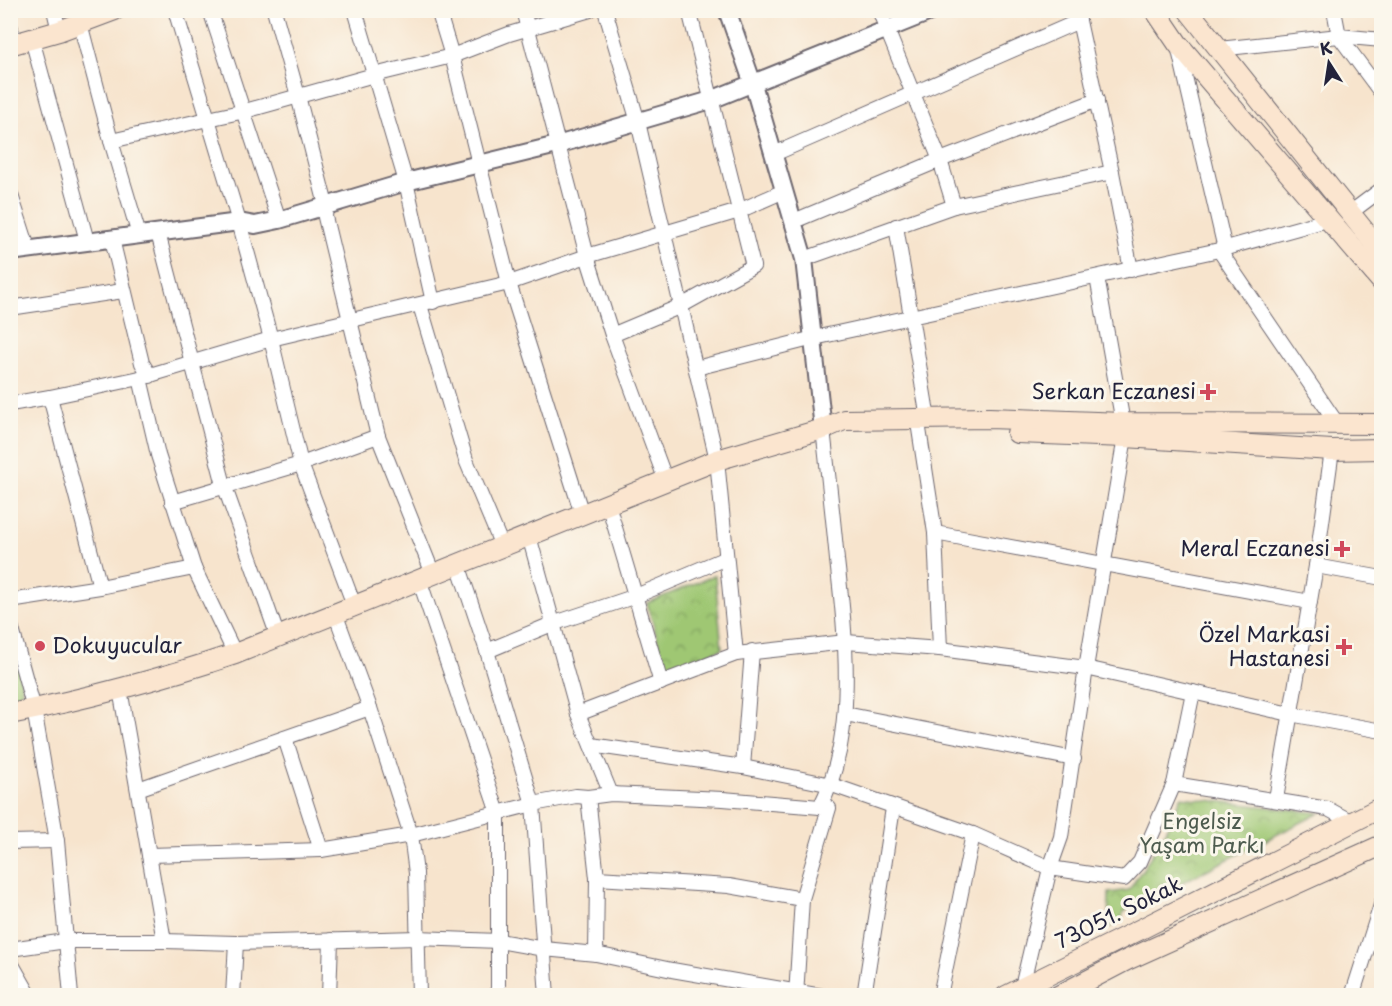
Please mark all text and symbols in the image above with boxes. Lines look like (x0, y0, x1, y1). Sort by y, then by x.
north arrow (1299, 33, 1359, 93)
text: K (1317, 34, 1334, 60)
place label: Serkan Eczanesi (1032, 374, 1196, 406)
marker: Serkan Eczanesi (1201, 385, 1215, 399)
place label: Meral Eczanesi (1180, 531, 1330, 563)
marker: Meral Eczanesi (1335, 542, 1349, 556)
place label: Özel Markasi Hastanesi (1198, 617, 1330, 673)
place label: Dokuyucular (52, 628, 182, 660)
marker: Özel Markasi Hastanesi (1335, 638, 1353, 656)
marker: Dokuyucular (33, 639, 47, 653)
park label: Engelsiz Yaşam Parkı (1139, 804, 1265, 860)
street label: 73051. Sokak (1049, 867, 1187, 956)

